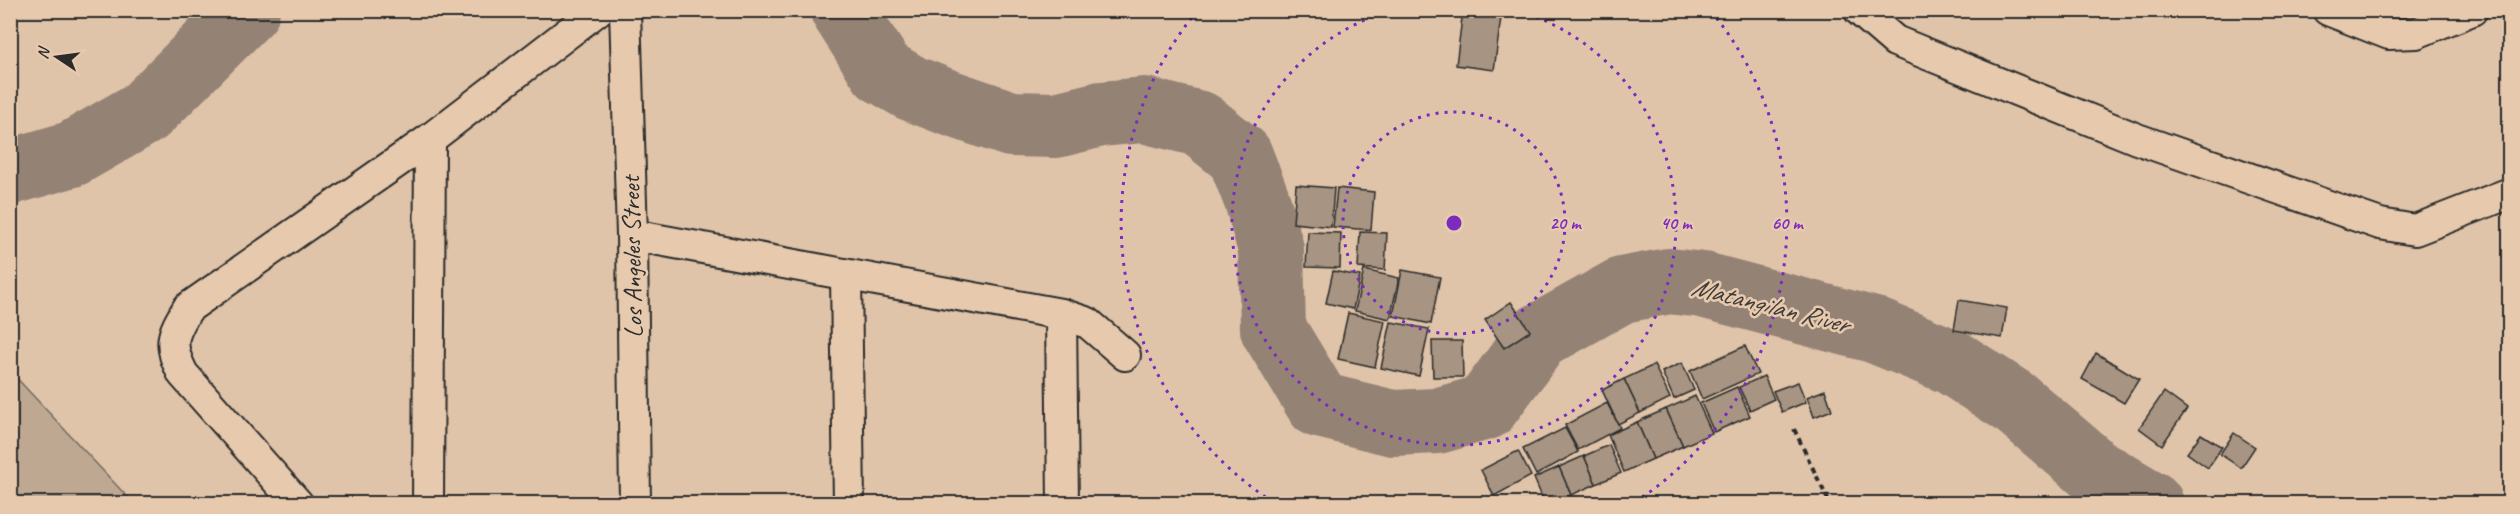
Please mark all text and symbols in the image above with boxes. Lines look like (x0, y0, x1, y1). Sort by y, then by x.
north arrow (27, 27, 87, 87)
text: N (33, 44, 55, 61)
street label: Los Angeles Street (614, 173, 650, 338)
text: 20 m (1550, 212, 1582, 234)
text: 40 m (1661, 212, 1693, 234)
text: 60 m (1771, 212, 1804, 234)
centre of rings (1444, 213, 1464, 233)
water label: Matangilan River (1688, 269, 1857, 342)

